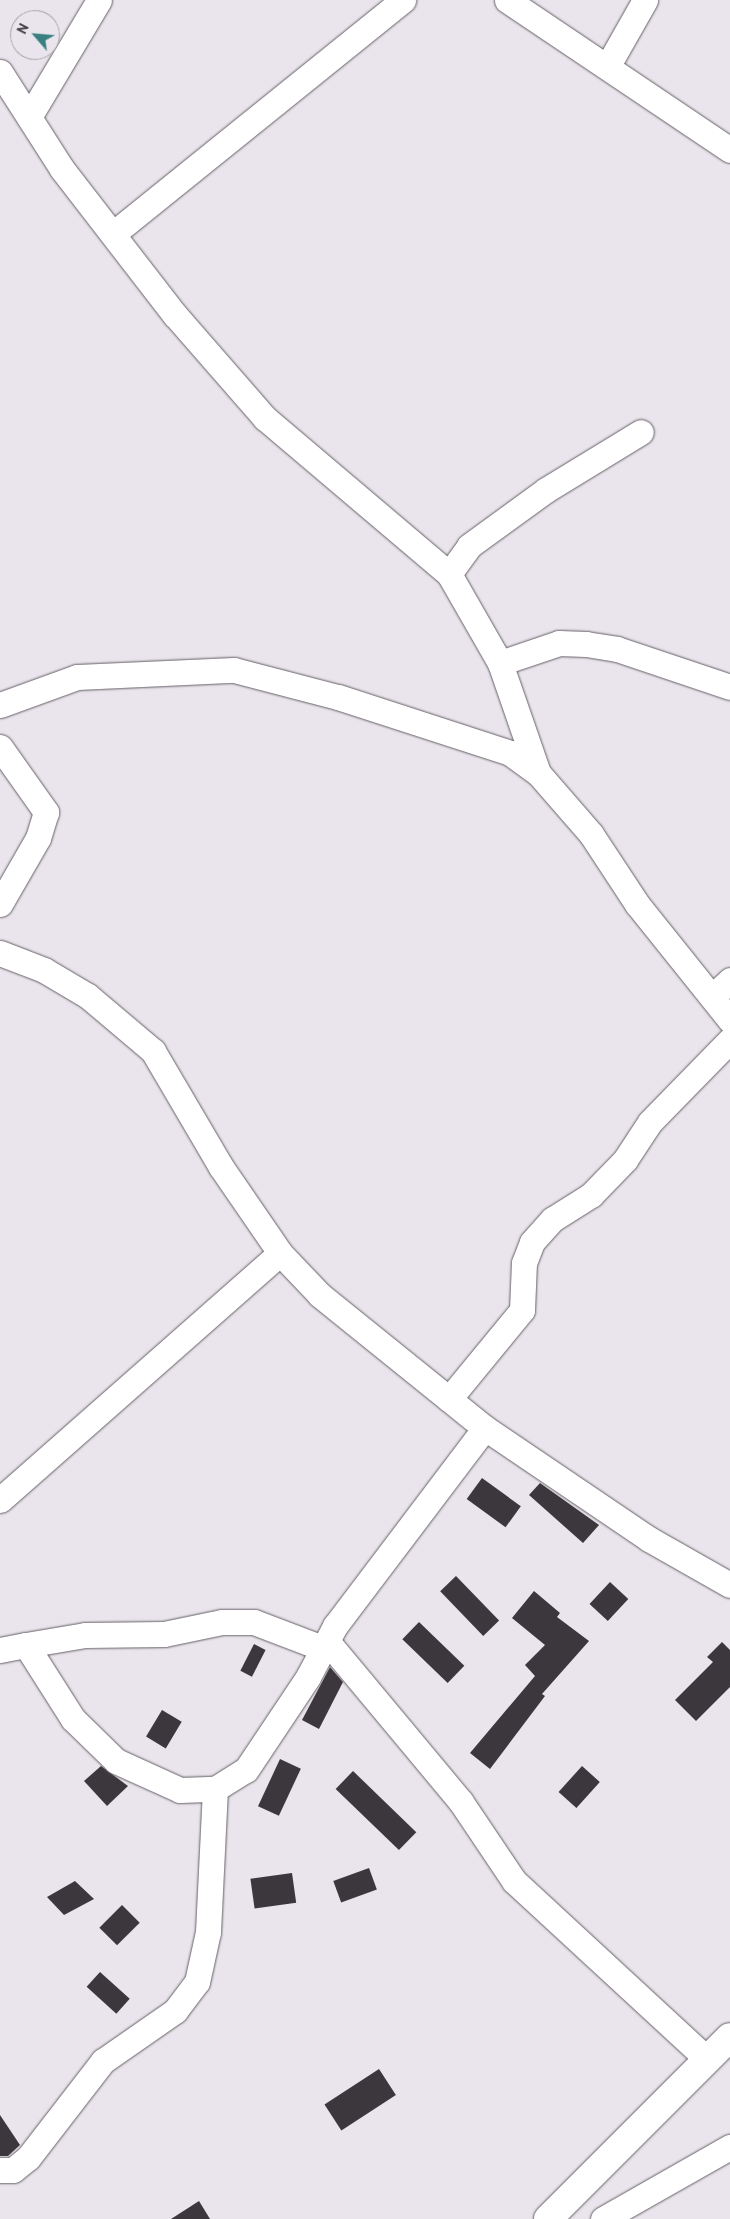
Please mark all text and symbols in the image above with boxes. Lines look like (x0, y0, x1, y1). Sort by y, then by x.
north arrow (10, 10, 60, 60)
text: N (12, 20, 33, 37)

